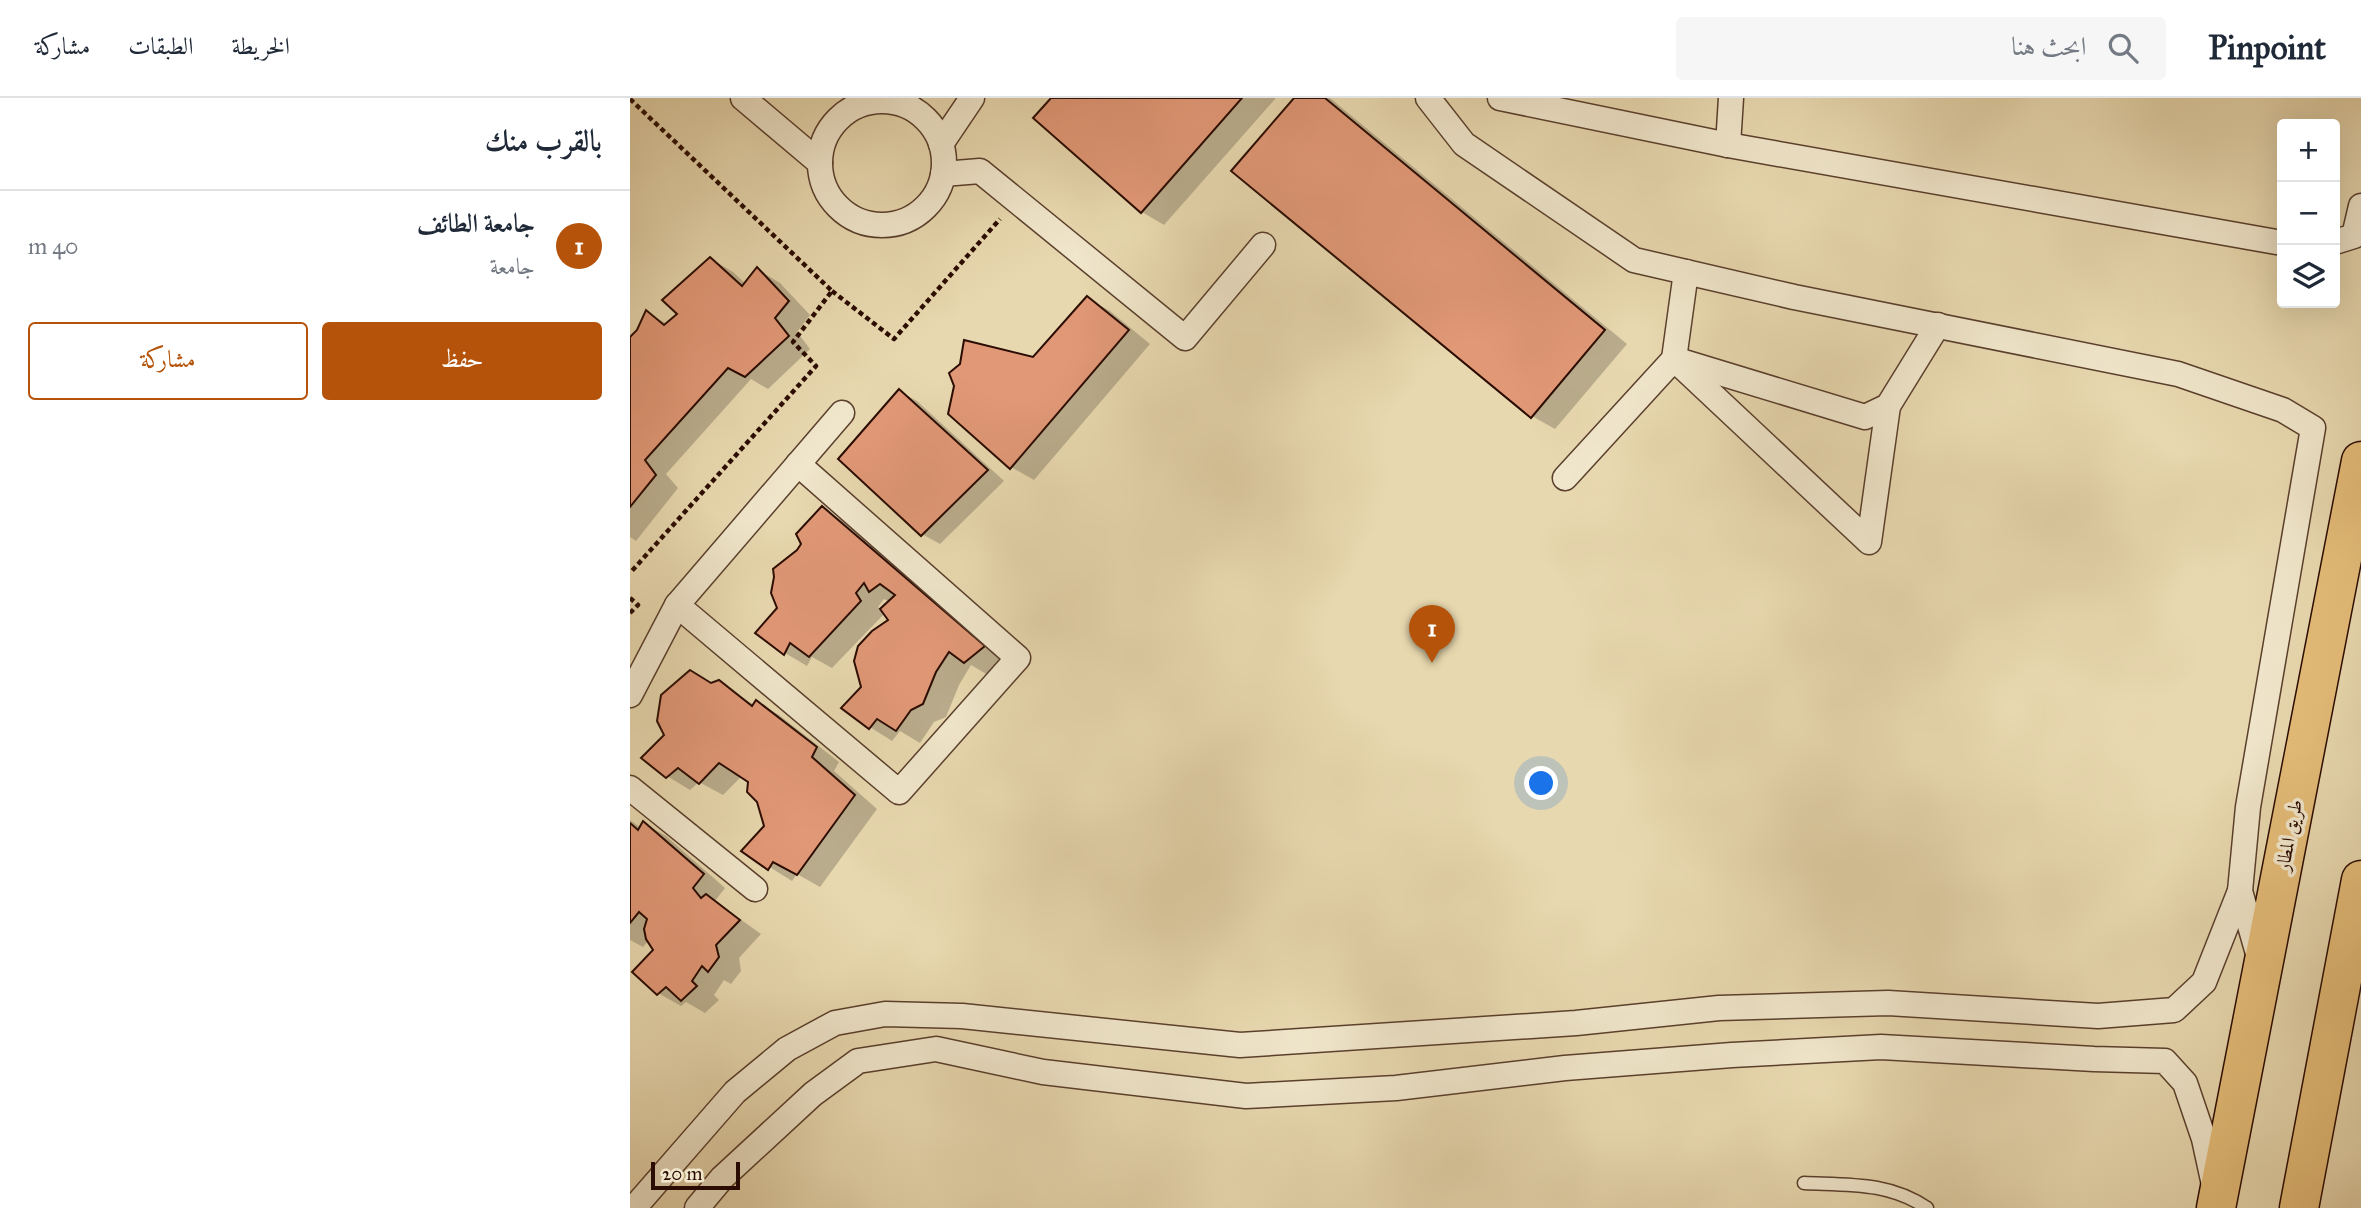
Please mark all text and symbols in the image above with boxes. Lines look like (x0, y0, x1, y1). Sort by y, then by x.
search box (1676, 17, 2166, 80)
text: Pinpoint (2208, 28, 2326, 68)
icon: search (2104, 29, 2142, 67)
text: ابحث هنا (2011, 30, 2086, 62)
text: مشاركة (35, 31, 90, 61)
text: الطبقات (128, 31, 194, 61)
text: الخريطة (232, 31, 290, 61)
map controls (2277, 119, 2340, 308)
button: + (2277, 119, 2340, 182)
text: بالقرب منك (485, 123, 602, 159)
button: − (2277, 182, 2340, 245)
text: جامعة الطائف (417, 207, 535, 239)
text: 40 m (28, 232, 78, 260)
text: 1 (574, 232, 584, 260)
button: layers (2277, 245, 2340, 308)
text: جامعة (490, 252, 535, 280)
button: مشاركة (28, 322, 308, 400)
button: حفظ (322, 322, 602, 400)
pin: 1 (1409, 605, 1455, 663)
your location (1524, 766, 1558, 800)
street label: طريق المطار (2270, 797, 2308, 875)
scale bar (651, 1159, 740, 1191)
text: 20 m (662, 1162, 703, 1185)

